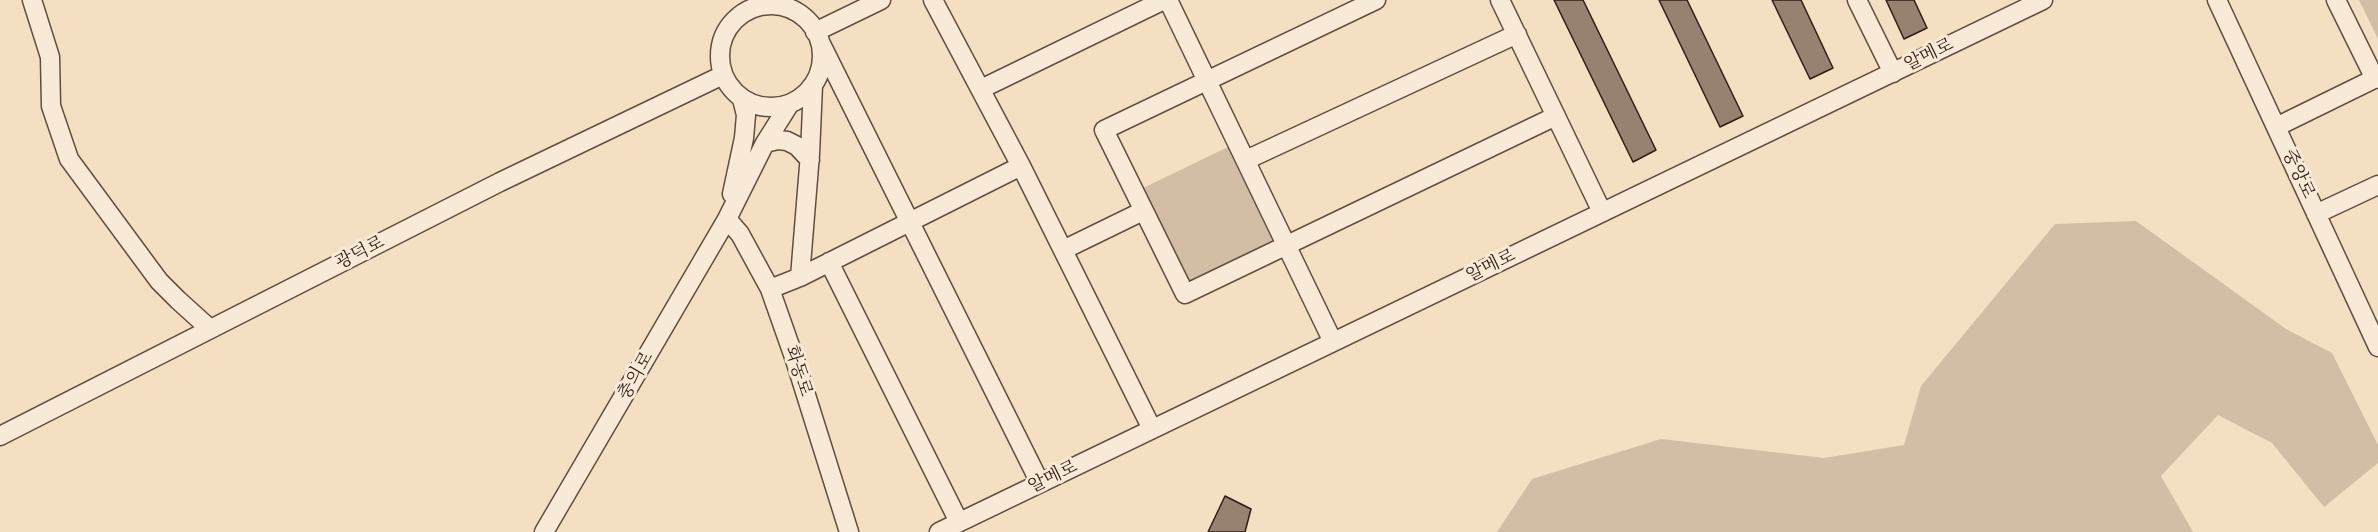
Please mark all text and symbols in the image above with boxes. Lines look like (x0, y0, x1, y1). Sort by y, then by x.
street label: 알메로 (1901, 34, 1957, 76)
street label: 중앙로 (2277, 146, 2319, 202)
street label: 광덕로 (332, 232, 388, 274)
street label: 알메로 (1463, 245, 1519, 287)
street label: 화동로 (780, 343, 816, 399)
street label: 충의로 (614, 348, 658, 404)
street label: 알메로 (1025, 456, 1081, 498)

